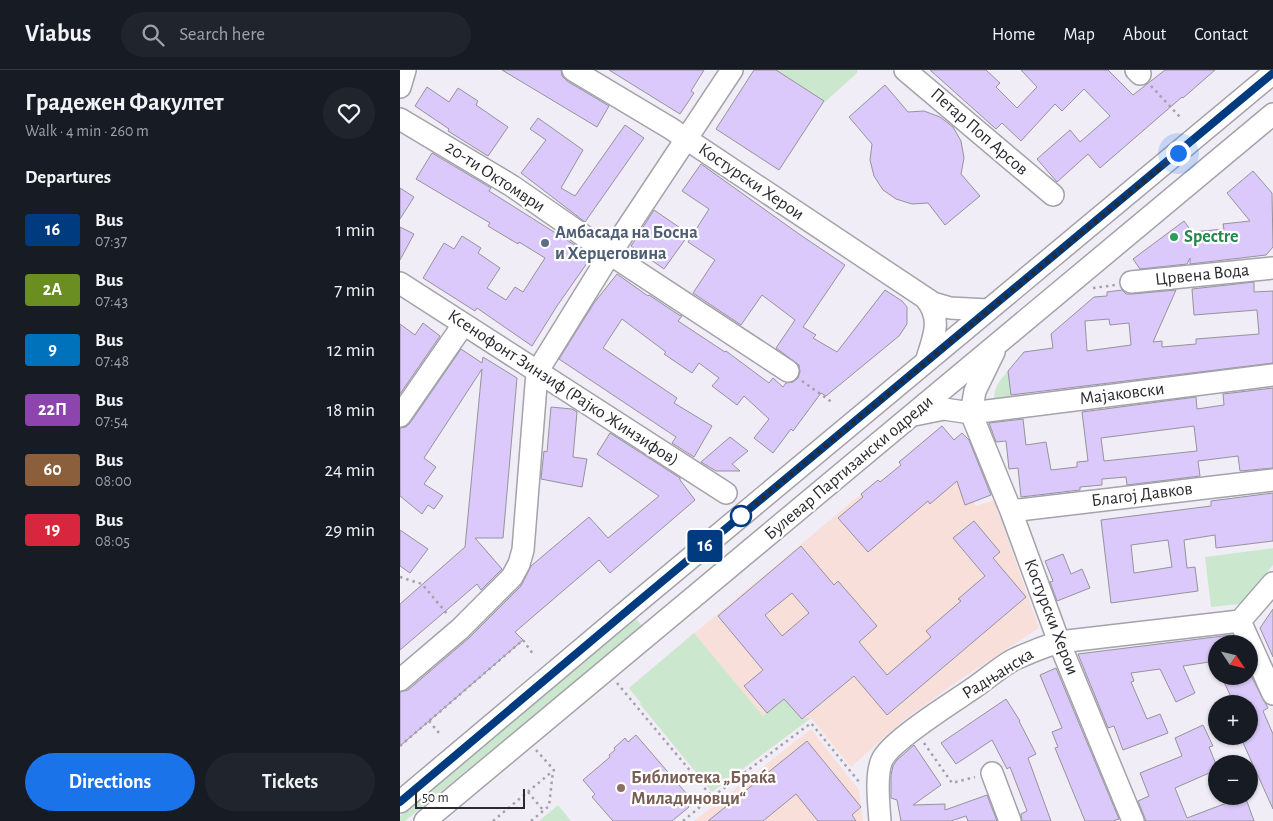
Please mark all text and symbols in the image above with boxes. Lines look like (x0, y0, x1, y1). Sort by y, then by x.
search box (121, 12, 471, 57)
icon: search (139, 21, 167, 49)
text: Viabus (25, 22, 91, 46)
text: Search here (179, 25, 265, 44)
text: Home (992, 26, 1035, 44)
text: Map (1063, 26, 1095, 44)
text: About (1123, 26, 1166, 44)
text: Contact (1194, 26, 1248, 44)
street label: Петар Поп Арсов (927, 85, 1031, 179)
button: heart (323, 87, 375, 139)
text: Градежен Факултет (25, 91, 224, 115)
text: Walk · 4 min · 260 m (25, 123, 149, 139)
street label: 20-ти Октомври (442, 138, 548, 216)
street label: Костурски Херои (695, 140, 807, 224)
your location (1166, 141, 1191, 166)
text: Departures (25, 168, 111, 187)
text: Bus (95, 211, 123, 230)
text: 16 (45, 221, 60, 239)
text: 1 min (336, 221, 375, 240)
place label: Амбасада на Босна и Херцеговина (555, 224, 698, 263)
place label: Spectre (1184, 228, 1239, 246)
marker: Spectre (1168, 231, 1180, 243)
text: 07:37 (95, 233, 127, 249)
marker: Амбасада на Босна и Херцеговина (539, 237, 551, 249)
street label: Црвена Вода (1154, 261, 1250, 289)
text: Bus (95, 271, 123, 290)
text: 2A (43, 281, 62, 299)
text: 7 min (334, 281, 375, 300)
text: 07:43 (95, 293, 128, 309)
street label: Ксенофонт Зинзиф (Рајко Жинзифов) (444, 307, 682, 469)
text: Bus (95, 331, 123, 350)
text: 9 (48, 341, 57, 359)
text: 12 min (327, 341, 375, 360)
text: 07:48 (95, 353, 129, 369)
street label: Мајаковски (1078, 380, 1166, 408)
text: Bus (95, 391, 123, 410)
street label: Булевар Партизански одреди (761, 392, 937, 544)
text: 22П (38, 401, 67, 419)
text: 18 min (327, 401, 375, 420)
text: 07:54 (95, 413, 128, 429)
text: Bus (95, 451, 123, 470)
text: 60 (43, 461, 62, 479)
text: 24 min (324, 461, 375, 480)
text: 08:00 (95, 473, 132, 489)
street label: Благој Давков (1090, 480, 1194, 510)
unlabelled marker (730, 505, 752, 527)
text: Bus (95, 511, 123, 530)
text: 19 (45, 521, 60, 539)
text: 29 min (325, 521, 375, 540)
line badge: 16 (682, 530, 728, 562)
text: 08:05 (95, 533, 130, 549)
text: 16 (697, 537, 713, 555)
street label: Костурски Херои (1021, 556, 1081, 678)
north arrow (1208, 635, 1258, 685)
map controls (1208, 635, 1258, 805)
street label: Радњанска (959, 645, 1037, 703)
button: + (1208, 695, 1258, 745)
button: Directions (25, 753, 195, 811)
button: Tickets (205, 753, 375, 811)
button: − (1208, 755, 1258, 805)
place label: Библиотека „Браќа Миладиновци“ (631, 769, 776, 808)
marker: Библиотека „Браќа Миладиновци“ (615, 782, 627, 794)
scale bar (415, 786, 525, 809)
text: 50 m (422, 791, 449, 805)

